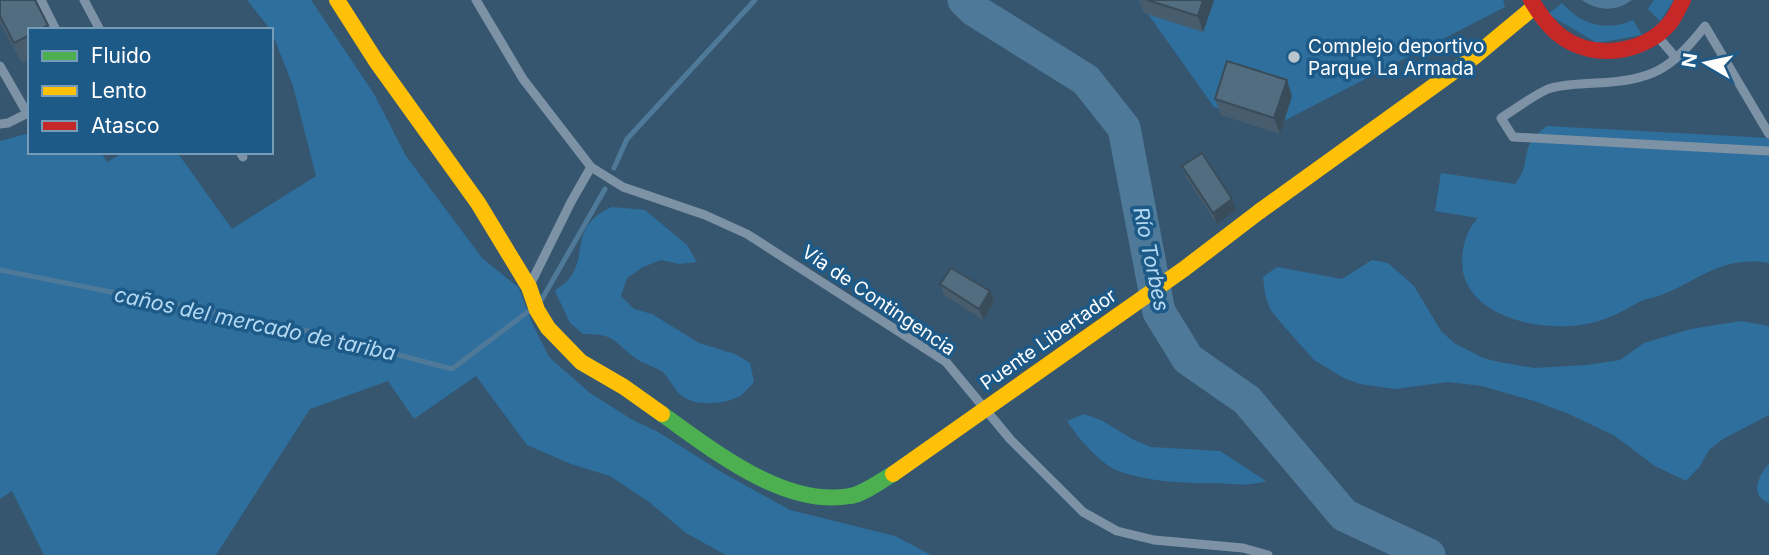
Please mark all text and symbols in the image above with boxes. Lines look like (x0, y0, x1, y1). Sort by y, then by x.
legend (28, 28, 273, 154)
north arrow (1671, 28, 1741, 98)
place label: Complejo deportivo Parque La Armada (1308, 35, 1484, 80)
text: Fluido (91, 43, 151, 68)
marker: Complejo deportivo Parque La Armada (1286, 49, 1302, 65)
text: N (1677, 51, 1702, 69)
text: Lento (91, 78, 147, 103)
text: Atasco (91, 113, 160, 138)
water label: Río Torbes (1128, 204, 1175, 313)
street label: Vía de Contingencia (798, 240, 960, 360)
water label: caños del mercado de tariba (112, 281, 398, 366)
street label: Puente Libertador (976, 284, 1121, 395)

